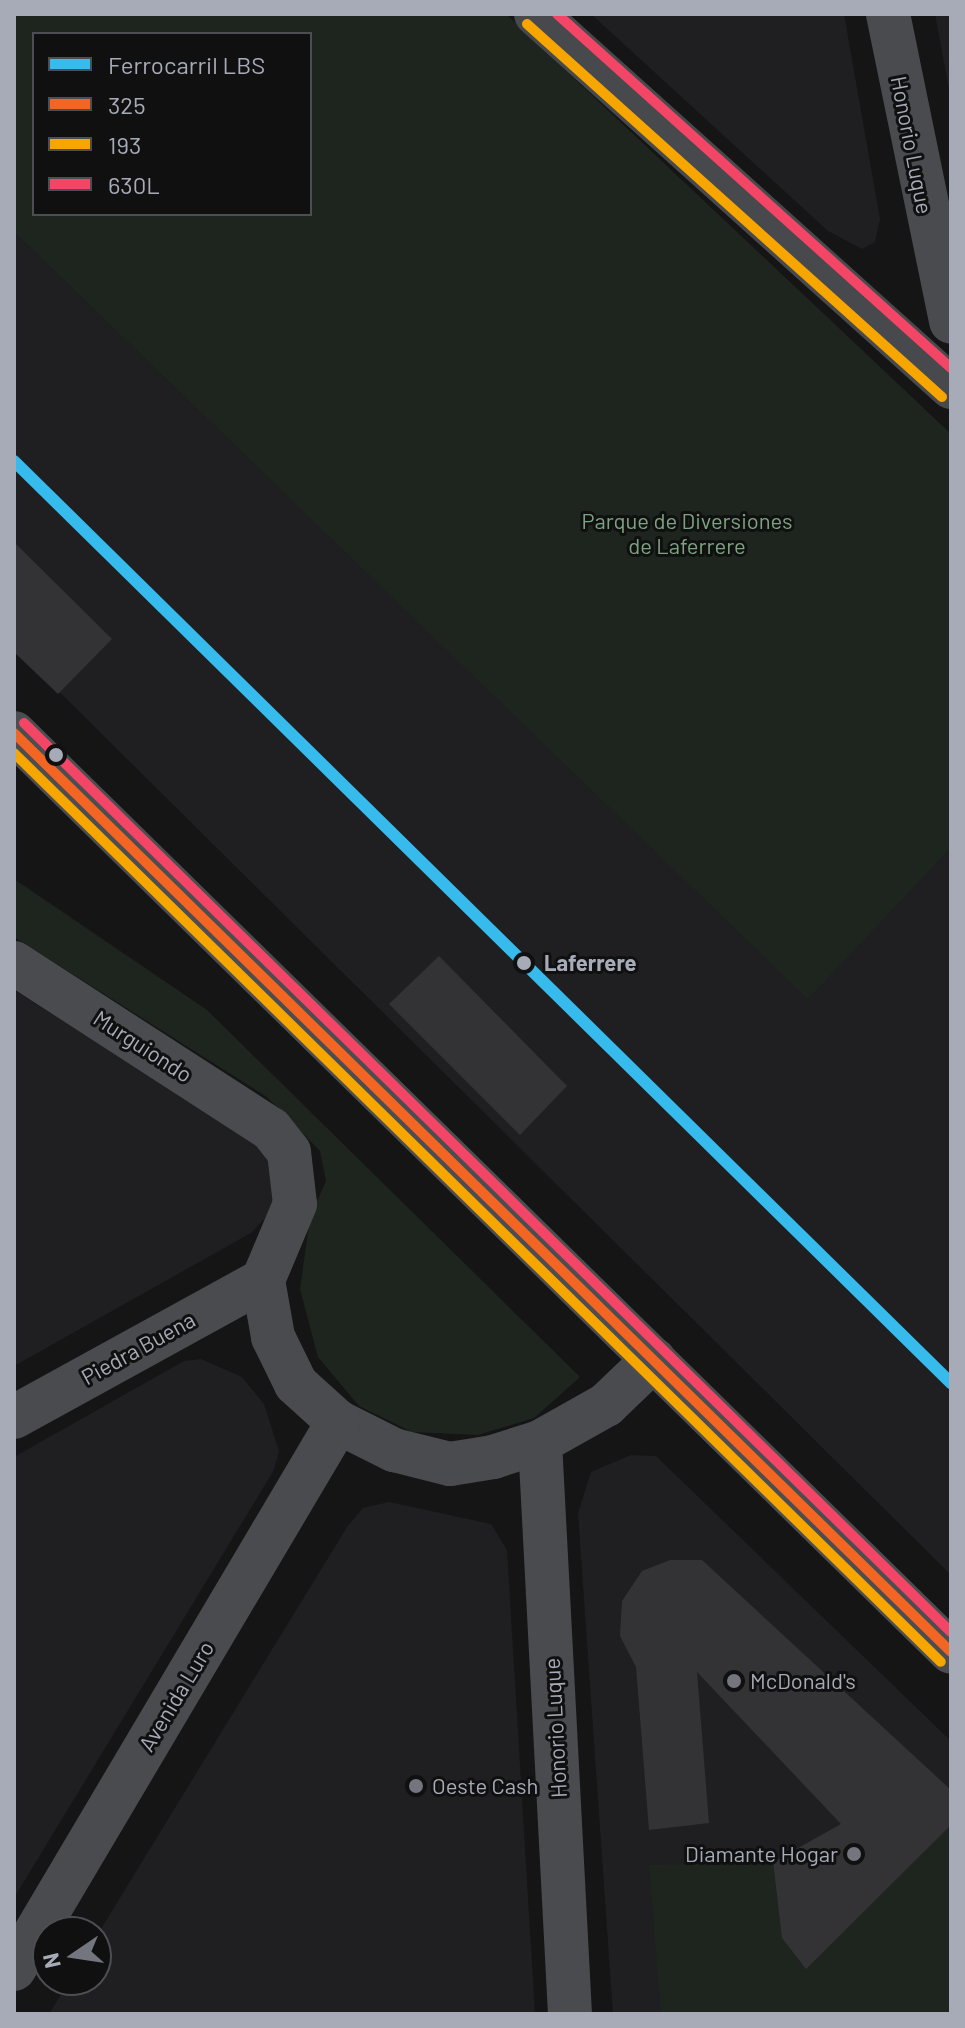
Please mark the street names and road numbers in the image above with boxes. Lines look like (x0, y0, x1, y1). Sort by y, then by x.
street label: Honorio Luque (886, 74, 938, 216)
street label: Murguiondo (89, 1004, 197, 1088)
street label: Piedra Buena (76, 1306, 200, 1390)
street label: Avenida Luro (133, 1636, 219, 1756)
street label: Honorio Luque (538, 1657, 572, 1799)

